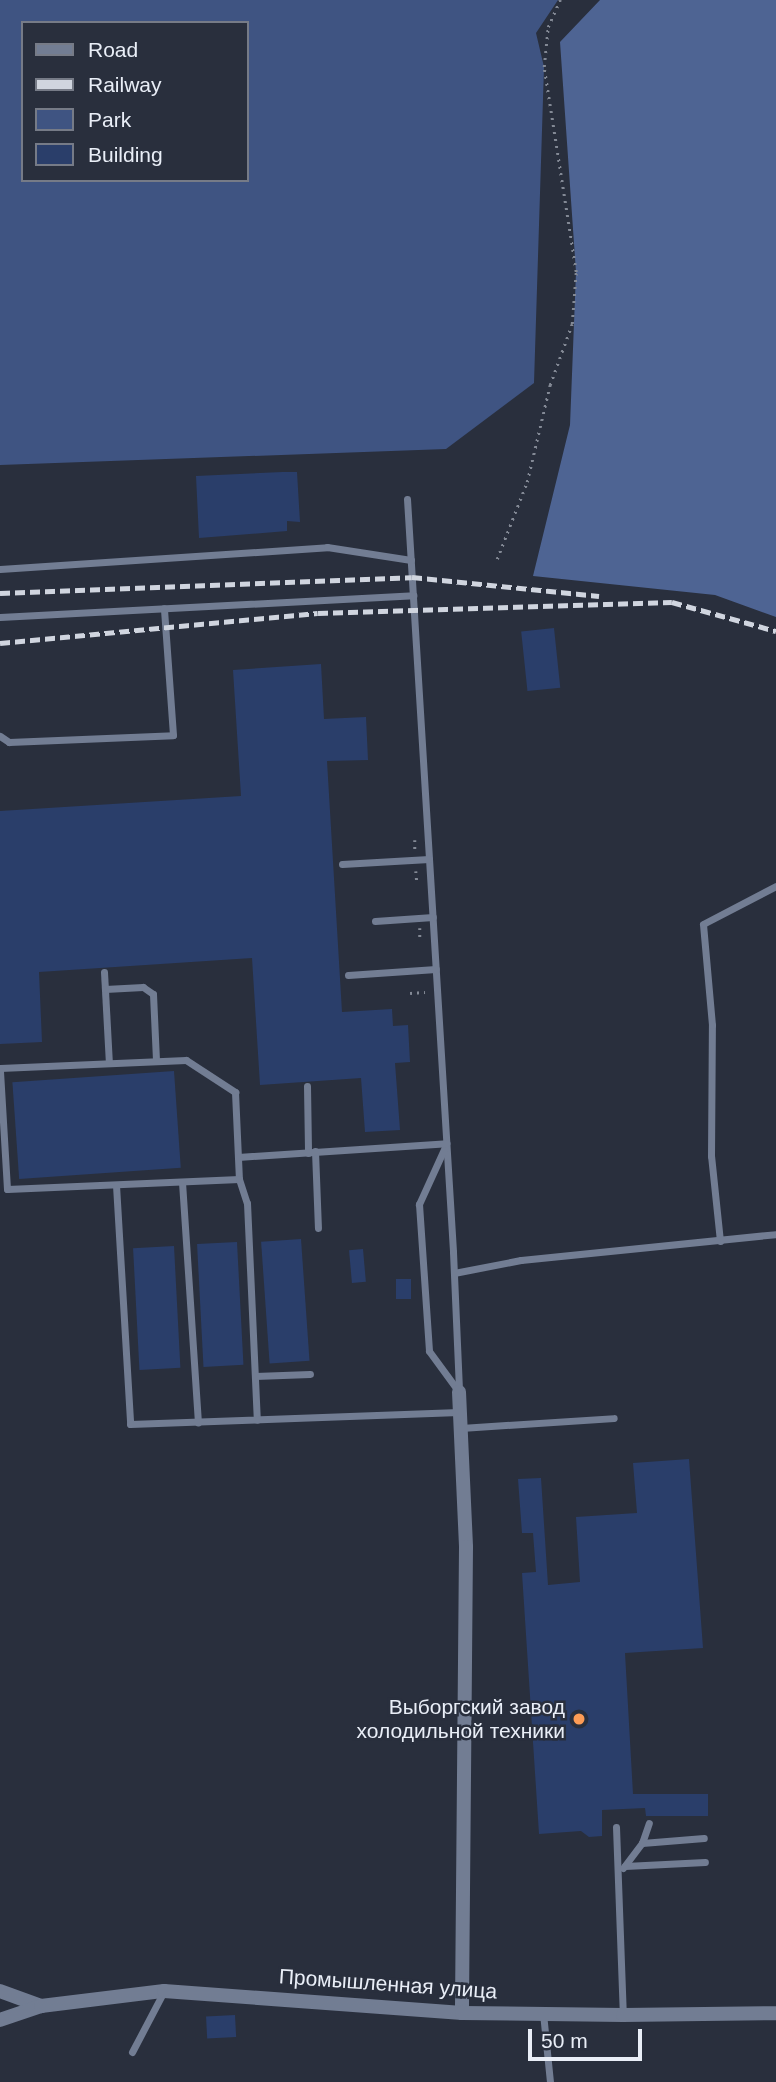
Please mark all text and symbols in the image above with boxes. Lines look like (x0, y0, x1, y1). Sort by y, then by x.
legend (21, 21, 248, 182)
text: Road (88, 38, 138, 61)
text: Railway (88, 73, 162, 96)
text: Park (88, 108, 131, 131)
text: Building (88, 143, 163, 166)
place label: Выборгский завод холодильной техники (356, 1694, 565, 1744)
marker: Выборгский завод холодильной техники (571, 1711, 587, 1727)
street label: Промышленная улица (278, 1964, 498, 2004)
scale bar (531, 2016, 645, 2060)
text: 50 m (541, 2029, 588, 2052)

